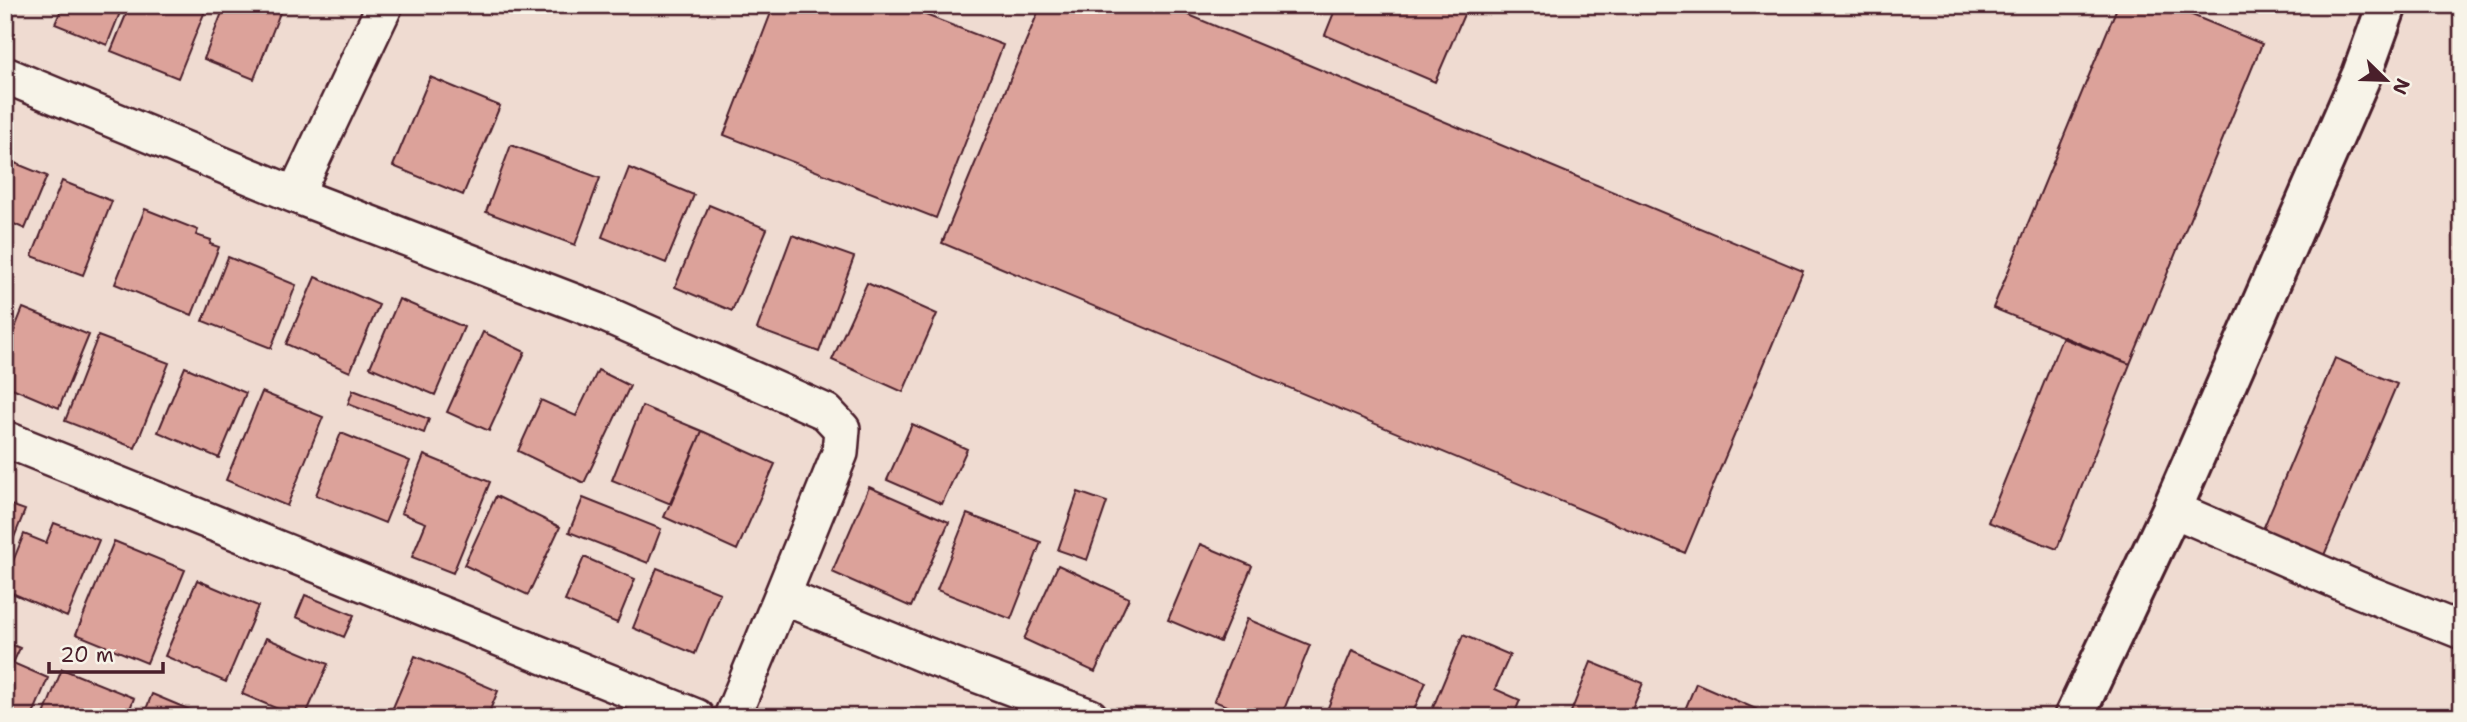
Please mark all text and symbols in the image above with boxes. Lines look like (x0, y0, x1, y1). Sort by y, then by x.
north arrow (2352, 46, 2422, 116)
text: N (2387, 75, 2416, 98)
scale bar (49, 631, 163, 675)
text: 20 m (60, 641, 114, 669)

